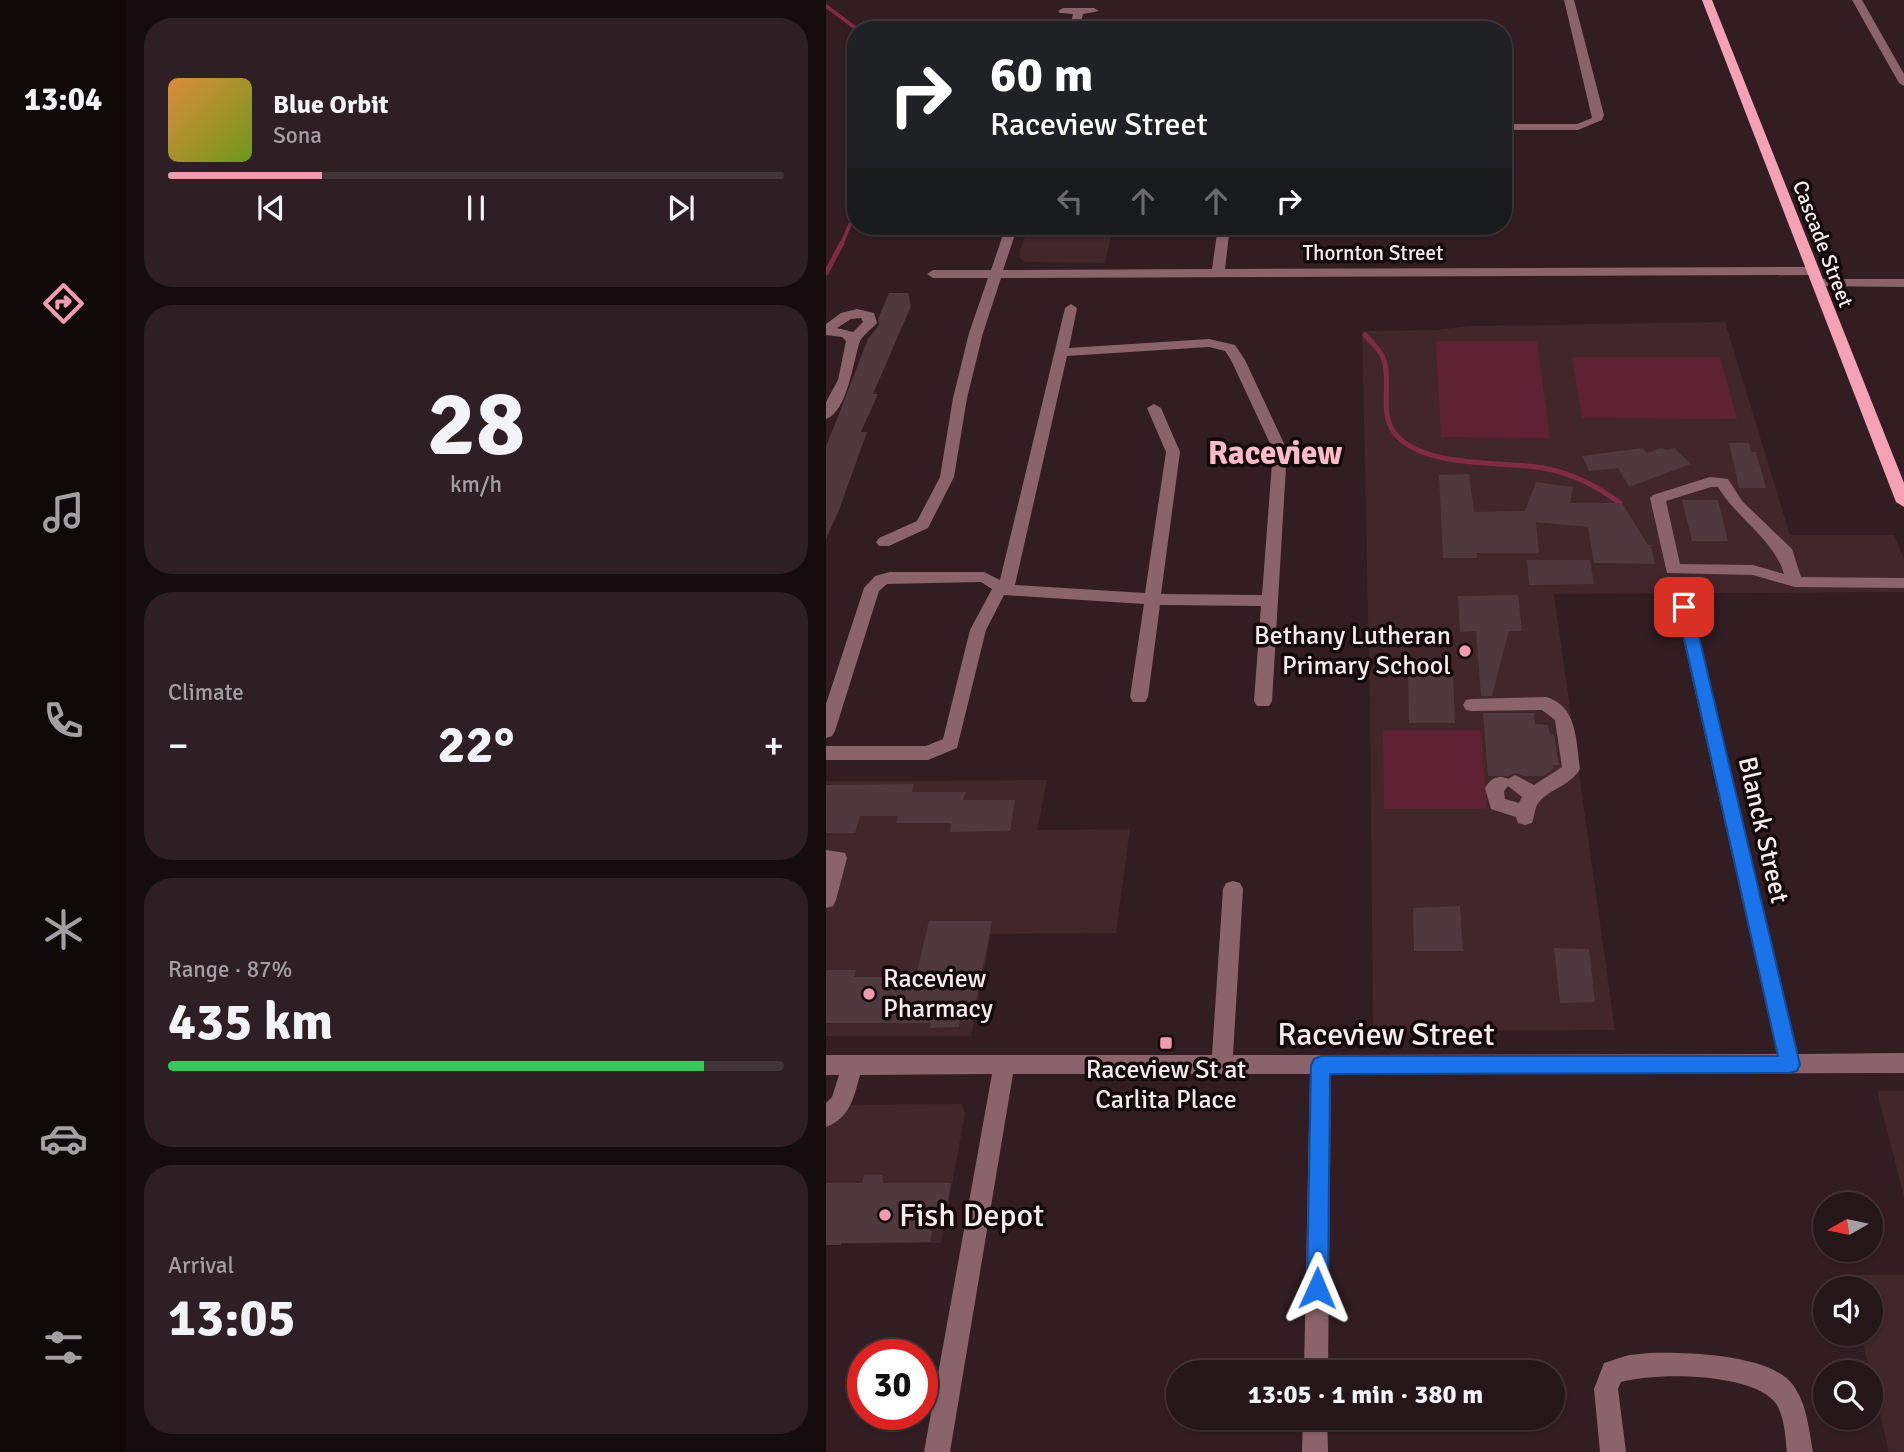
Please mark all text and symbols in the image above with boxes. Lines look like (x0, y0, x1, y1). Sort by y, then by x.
text: 60 m (990, 45, 1093, 105)
icon: right (875, 49, 966, 140)
text: 13:04 (24, 80, 102, 119)
text: Blue Orbit (273, 89, 389, 121)
text: Raceview Street (990, 105, 1208, 144)
text: Sona (273, 121, 322, 150)
street label: Cascade Street (1787, 177, 1859, 311)
icon: left (1051, 182, 1089, 220)
icon: ahead (1124, 182, 1162, 220)
icon: ahead (1197, 182, 1235, 220)
icon: right (1270, 182, 1308, 220)
icon: previous (252, 189, 290, 227)
icon: pause (457, 189, 495, 227)
icon: next (662, 189, 700, 227)
street label: Thornton Street (1303, 240, 1443, 266)
icon: directions (39, 279, 88, 328)
text: 28 (427, 368, 525, 481)
district label: Raceview (1208, 433, 1342, 474)
text: km/h (450, 470, 502, 499)
icon: music (39, 488, 88, 537)
pin (1654, 577, 1714, 637)
icon: arrive (1665, 588, 1703, 626)
place label: Bethany Lutheran Primary School (1254, 620, 1451, 682)
marker: Bethany Lutheran Primary School (1457, 643, 1473, 659)
text: Climate (168, 678, 244, 707)
icon: phone (39, 696, 88, 745)
text: 22° (438, 713, 514, 777)
text: − (168, 722, 189, 769)
text: + (763, 722, 784, 769)
street label: Blanck Street (1731, 754, 1795, 906)
icon: climate (39, 905, 88, 954)
text: Range · 87% (168, 955, 292, 984)
place label: Raceview Pharmacy (883, 963, 993, 1025)
marker: Raceview Pharmacy (861, 986, 877, 1002)
text: 435 km (168, 990, 333, 1054)
street label: Raceview Street (1277, 1015, 1495, 1054)
marker: Raceview St at Carlita Place (1158, 1035, 1174, 1051)
place label: Raceview St at Carlita Place (1086, 1054, 1246, 1116)
icon: car (39, 1114, 88, 1163)
north arrow (1813, 1192, 1883, 1262)
map controls (1813, 1192, 1883, 1430)
place label: Fish Depot (899, 1196, 1044, 1235)
marker: Fish Depot (877, 1207, 893, 1223)
text: Arrival (168, 1251, 234, 1280)
position arrow (1280, 1251, 1354, 1325)
button: sound (1813, 1276, 1883, 1346)
text: 13:05 (168, 1286, 296, 1350)
icon: filters (39, 1323, 88, 1372)
speed limit sign: 30 (847, 1339, 938, 1430)
button: search (1813, 1360, 1883, 1430)
text: 13:05 · 1 min · 380 m (1248, 1379, 1483, 1411)

